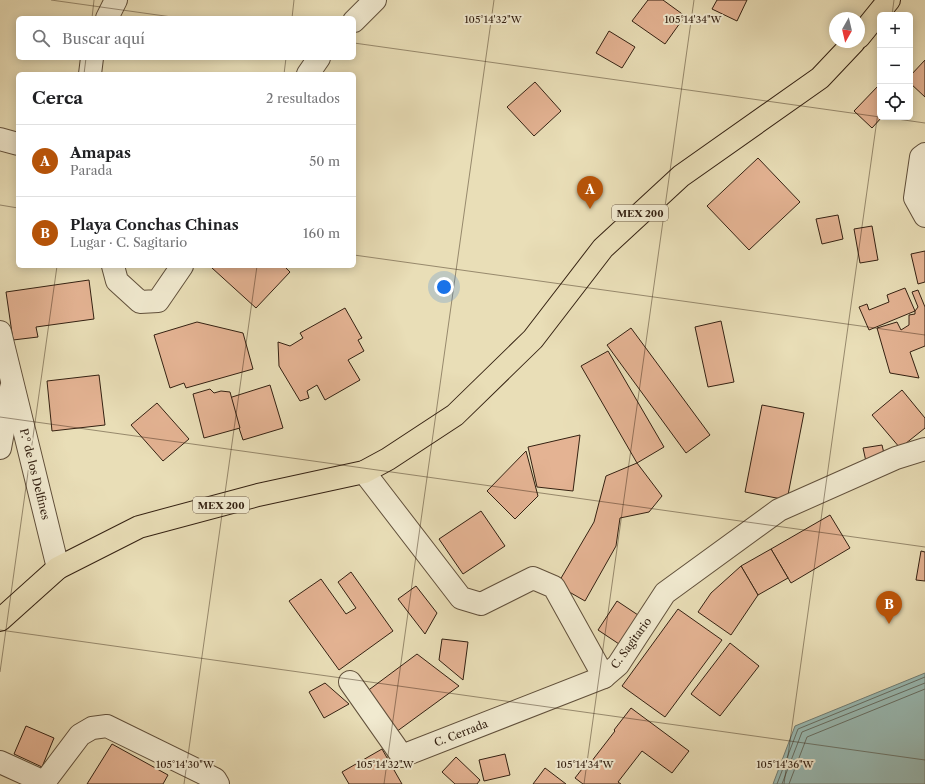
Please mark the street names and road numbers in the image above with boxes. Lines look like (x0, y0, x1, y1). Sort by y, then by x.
road number: MEX 200 (612, 205, 668, 221)
street label: P.º de los Delfines (17, 427, 53, 521)
road number: MEX 200 (193, 497, 249, 513)
street label: C. Sagitario (608, 614, 655, 671)
street label: C. Cerrada (432, 716, 490, 750)

